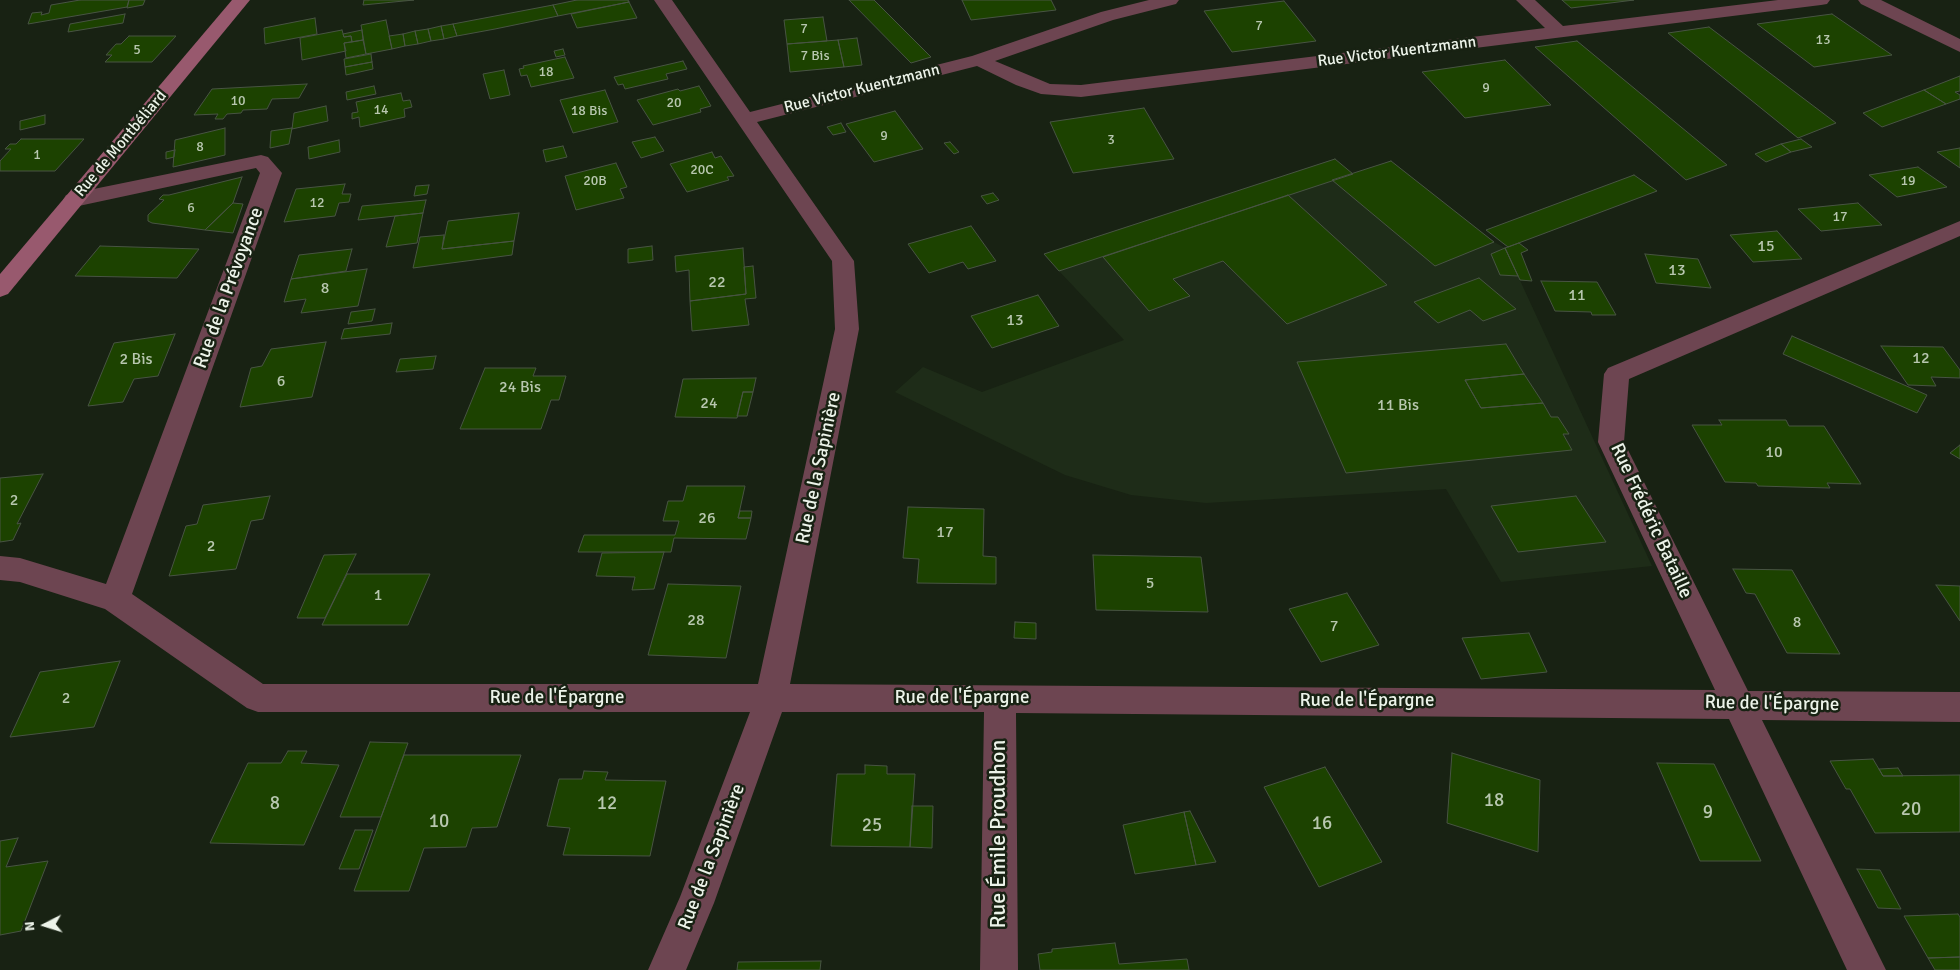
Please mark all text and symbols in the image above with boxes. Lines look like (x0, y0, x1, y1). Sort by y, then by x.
house number: 7 (1255, 18, 1263, 34)
house number: 7 (800, 21, 808, 37)
house number: 13 (1815, 32, 1831, 48)
street label: Rue Victor Kuentzmann (1317, 33, 1477, 71)
house number: 5 (133, 42, 141, 58)
house number: 7 Bis (800, 48, 830, 64)
street label: Rue Victor Kuentzmann (782, 60, 942, 118)
house number: 18 (538, 64, 554, 80)
house number: 9 (1482, 80, 1490, 96)
street label: Rue de Montbéliard (71, 87, 171, 201)
house number: 10 (230, 93, 246, 109)
house number: 20 (666, 95, 682, 111)
house number: 14 (373, 102, 389, 118)
house number: 18 Bis (571, 103, 607, 119)
house number: 9 (880, 128, 888, 144)
house number: 3 (1107, 132, 1115, 148)
house number: 8 (196, 139, 204, 155)
house number: 1 (33, 147, 41, 163)
house number: 20C (690, 162, 714, 178)
house number: 20B (583, 173, 607, 189)
house number: 19 (1900, 173, 1916, 189)
house number: 12 (309, 195, 325, 211)
house number: 6 (187, 200, 195, 216)
street label: Rue de la Prévoyance (189, 204, 269, 372)
house number: 17 (1832, 209, 1848, 225)
house number: 15 (1757, 237, 1775, 257)
house number: 13 (1668, 261, 1686, 281)
house number: 22 (708, 273, 726, 293)
house number: 8 (321, 279, 329, 299)
house number: 11 (1568, 286, 1586, 306)
house number: 13 (1006, 311, 1024, 331)
house number: 12 (1912, 349, 1930, 369)
house number: 2 Bis (119, 350, 153, 370)
house number: 6 (277, 372, 285, 392)
house number: 24 Bis (499, 378, 541, 398)
street label: Rue de la Sapinière (792, 390, 846, 546)
house number: 24 (700, 394, 718, 414)
house number: 11 Bis (1377, 396, 1419, 416)
street label: Rue Frédéric Bataille (1605, 440, 1697, 602)
house number: 10 (1765, 443, 1783, 463)
house number: 2 (10, 491, 18, 511)
house number: 26 (698, 509, 716, 529)
house number: 17 (936, 523, 954, 543)
house number: 2 (207, 537, 215, 557)
house number: 5 (1146, 574, 1154, 594)
house number: 1 (374, 586, 382, 606)
house number: 28 (687, 611, 705, 631)
house number: 8 (1793, 613, 1801, 633)
house number: 7 (1330, 617, 1338, 637)
street label: Rue de l'Épargne (490, 687, 624, 709)
street label: Rue de l'Épargne (895, 687, 1029, 709)
house number: 2 (62, 689, 70, 709)
street label: Rue de l'Épargne (1300, 690, 1434, 712)
street label: Rue de l'Épargne (1704, 691, 1840, 717)
street label: Rue Émile Proudhon (986, 740, 1012, 928)
street label: Rue de la Sapinière (674, 781, 750, 933)
house number: 18 (1484, 790, 1504, 812)
house number: 8 (270, 793, 280, 815)
house number: 12 (597, 793, 617, 815)
house number: 20 (1901, 799, 1921, 821)
house number: 9 (1703, 802, 1713, 824)
house number: 10 (429, 811, 449, 833)
house number: 16 (1312, 813, 1332, 835)
house number: 25 (862, 815, 882, 837)
north arrow (20, 900, 70, 950)
text: N (21, 921, 38, 932)

